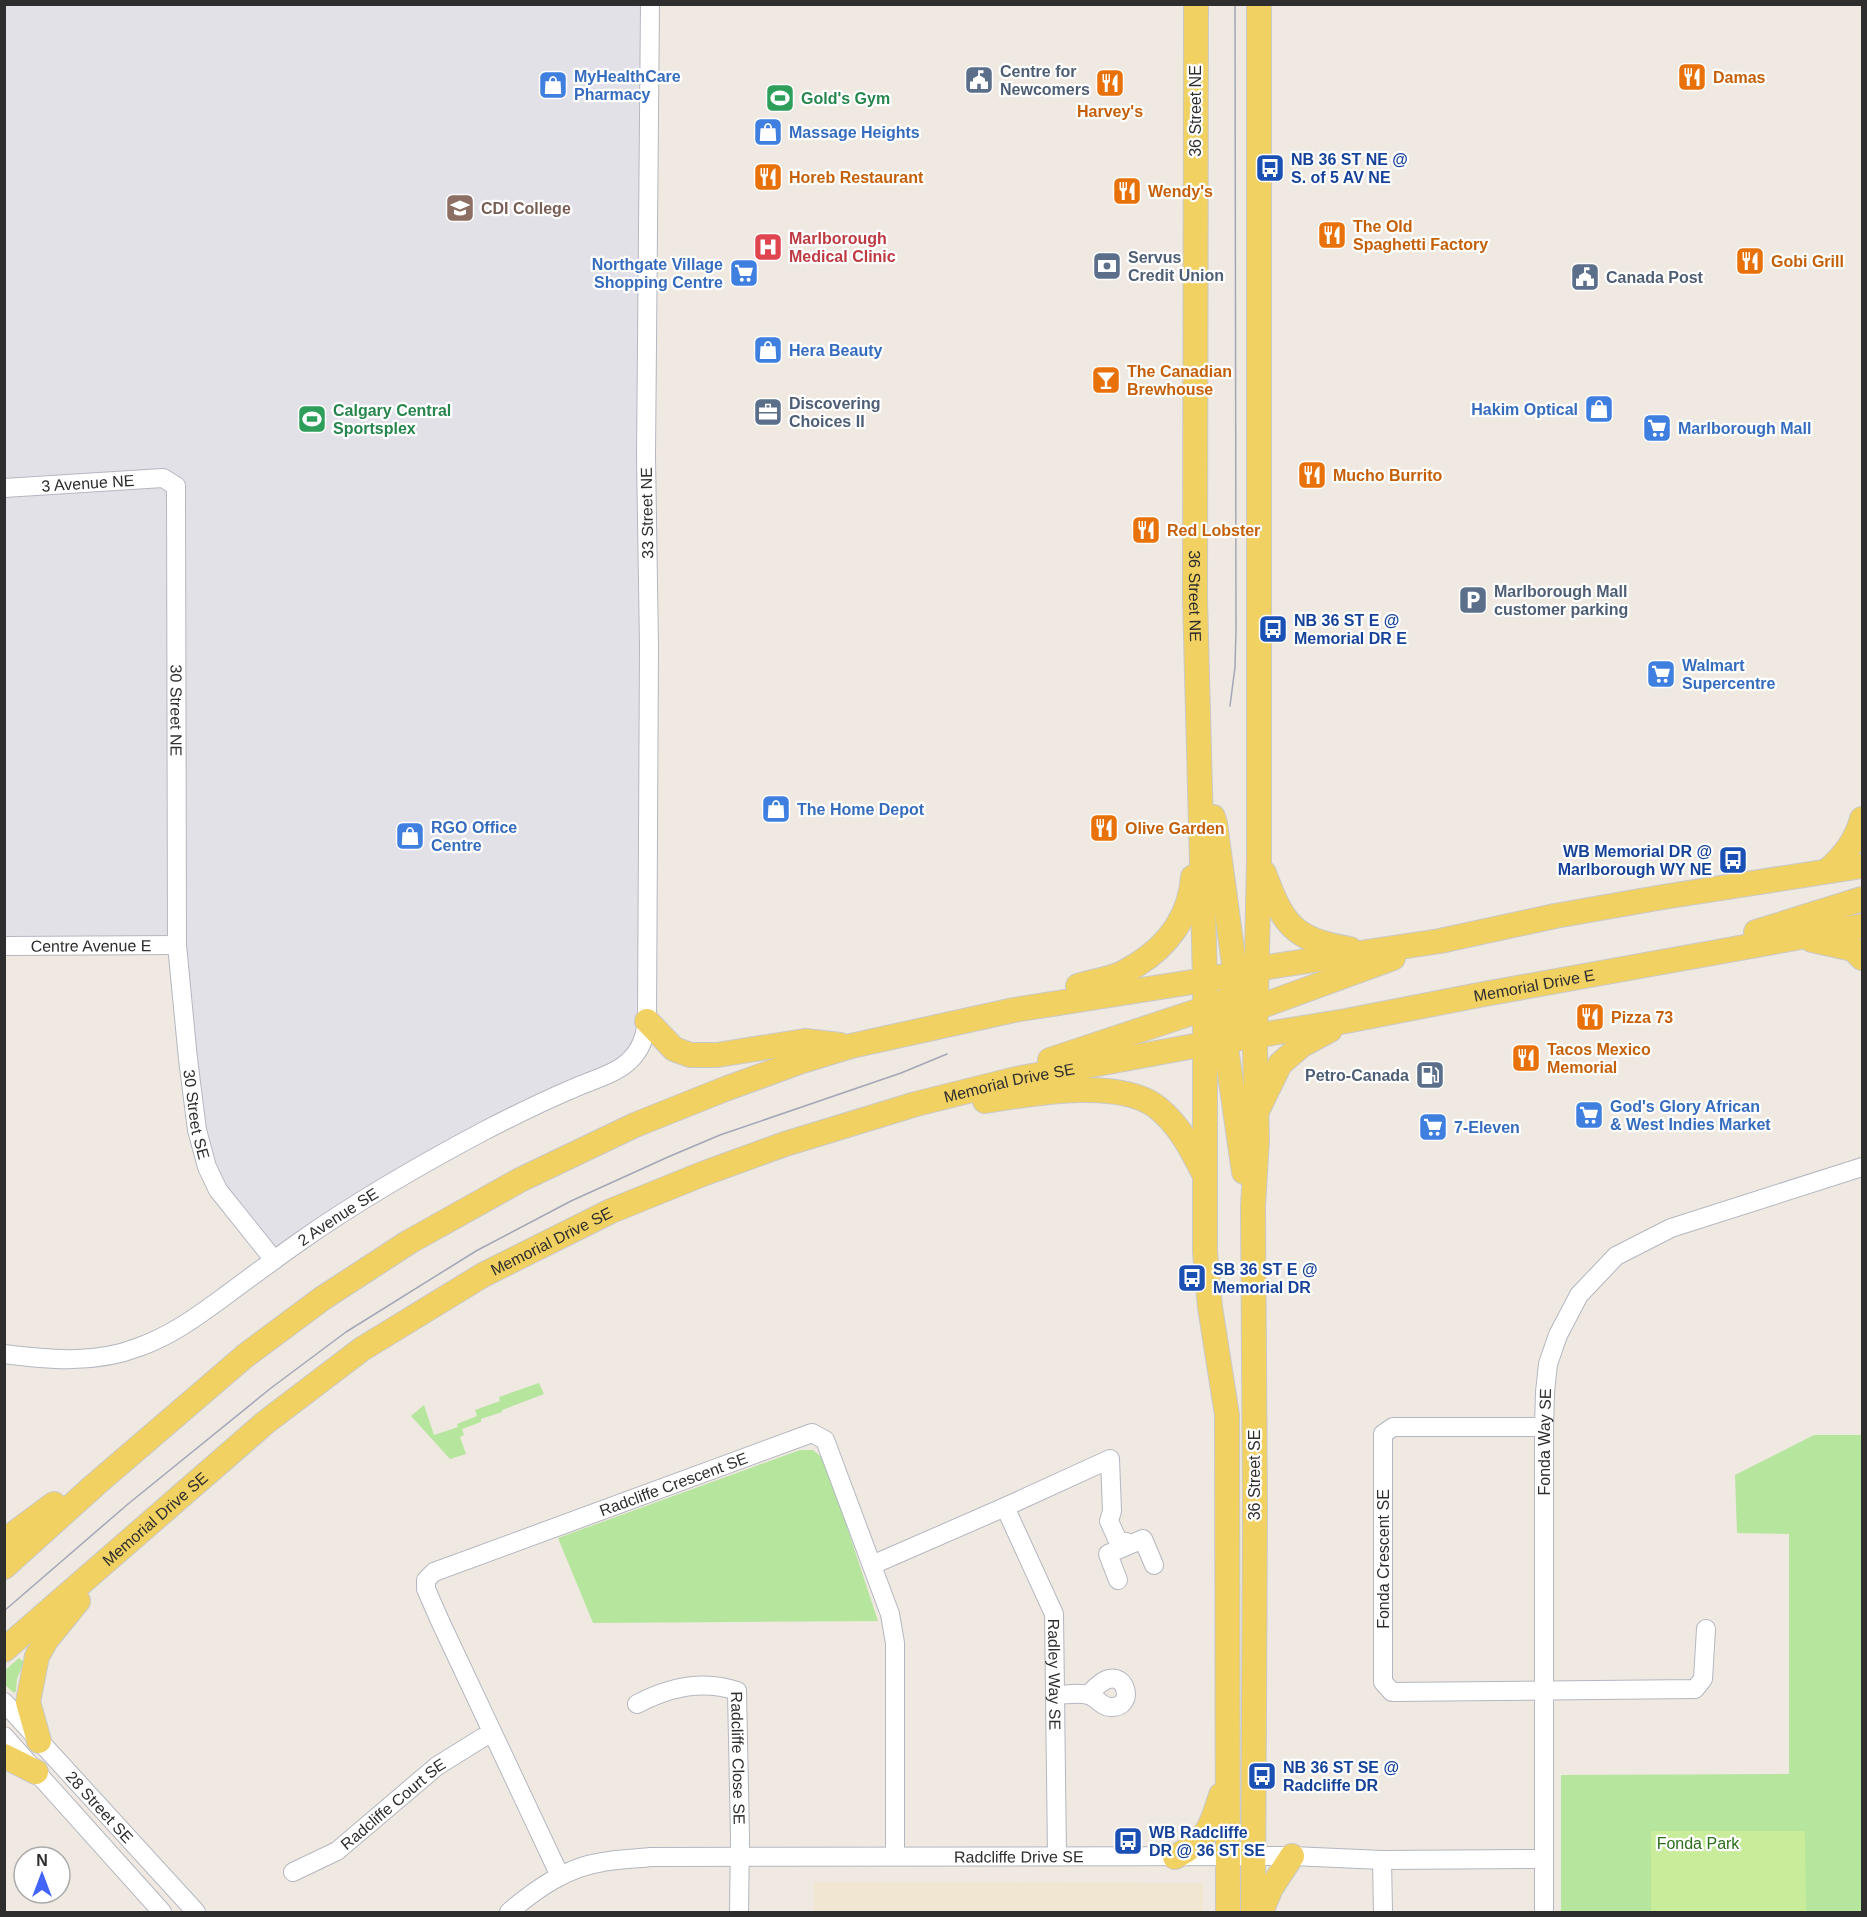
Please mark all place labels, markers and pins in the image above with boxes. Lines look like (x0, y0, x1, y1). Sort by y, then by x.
restaurant icon: Damas (1676, 61, 1708, 93)
place label: Centre for Newcomers (1000, 63, 1090, 98)
public building icon: Centre for Newcomers (963, 64, 995, 96)
restaurant icon: Harvey's (1094, 67, 1126, 99)
place label: MyHealthCare Pharmacy (574, 68, 681, 103)
shop icon: MyHealthCare Pharmacy (537, 69, 569, 101)
place label: Damas (1713, 69, 1766, 86)
sports icon: Gold's Gym (764, 82, 796, 114)
place label: Gold's Gym (801, 90, 890, 107)
place label: Harvey's (1077, 103, 1143, 120)
shop icon: Massage Heights (752, 116, 784, 148)
place label: Massage Heights (789, 124, 920, 141)
place label: NB 36 ST NE @ S. of 5 AV NE (1291, 151, 1408, 186)
bus stop icon: NB 36 ST NE @ S. of 5 AV NE (1254, 152, 1286, 184)
restaurant icon: Horeb Restaurant (752, 161, 784, 193)
place label: Horeb Restaurant (789, 169, 924, 186)
restaurant icon: Wendy's (1111, 175, 1143, 207)
place label: Wendy's (1148, 183, 1213, 200)
school or university icon: CDI College (444, 192, 476, 224)
place label: CDI College (481, 200, 571, 217)
place label: The Old Spaghetti Factory (1353, 218, 1488, 253)
restaurant icon: The Old Spaghetti Factory (1316, 219, 1348, 251)
place label: Marlborough Medical Clinic (789, 230, 896, 265)
hospital icon: Marlborough Medical Clinic (752, 231, 784, 263)
restaurant icon: Gobi Grill (1734, 245, 1766, 277)
place label: Servus Credit Union (1128, 249, 1224, 284)
bank icon: Servus Credit Union (1091, 250, 1123, 282)
place label: Gobi Grill (1771, 253, 1844, 270)
place label: Northgate Village Shopping Centre (592, 256, 723, 291)
supermarket icon: Northgate Village Shopping Centre (728, 257, 760, 289)
public building icon: Canada Post (1569, 261, 1601, 293)
place label: Canada Post (1606, 269, 1704, 286)
shop icon: Hera Beauty (752, 334, 784, 366)
place label: Hera Beauty (789, 342, 882, 359)
place label: The Canadian Brewhouse (1127, 363, 1232, 398)
bar icon: The Canadian Brewhouse (1090, 364, 1122, 396)
shop icon: Hakim Optical (1583, 393, 1615, 425)
place label: Discovering Choices II (789, 395, 881, 430)
office icon: Discovering Choices II (752, 396, 784, 428)
place label: Hakim Optical (1471, 401, 1578, 418)
place label: Calgary Central Sportsplex (333, 402, 451, 437)
sports icon: Calgary Central Sportsplex (296, 403, 328, 435)
supermarket icon: Marlborough Mall (1641, 412, 1673, 444)
place label: Marlborough Mall (1678, 420, 1811, 437)
restaurant icon: Mucho Burrito (1296, 459, 1328, 491)
place label: Mucho Burrito (1333, 467, 1443, 484)
restaurant icon: Red Lobster (1130, 514, 1162, 546)
place label: Red Lobster (1167, 522, 1260, 539)
place label: Marlborough Mall customer parking (1494, 583, 1628, 618)
parking icon: Marlborough Mall customer parking (1457, 584, 1489, 616)
place label: NB 36 ST E @ Memorial DR E (1294, 612, 1407, 647)
bus stop icon: NB 36 ST E @ Memorial DR E (1257, 613, 1289, 645)
place label: Walmart Supercentre (1682, 657, 1775, 692)
supermarket icon: Walmart Supercentre (1645, 658, 1677, 690)
shop icon: The Home Depot (760, 793, 792, 825)
place label: The Home Depot (797, 801, 925, 818)
restaurant icon: Olive Garden (1088, 812, 1120, 844)
place label: RGO Office Centre (431, 819, 517, 854)
shop icon: RGO Office Centre (394, 820, 426, 852)
place label: Olive Garden (1125, 820, 1225, 837)
place label: WB Memorial DR @ Marlborough WY NE (1558, 843, 1712, 878)
bus stop icon: WB Memorial DR @ Marlborough WY NE (1717, 844, 1749, 876)
restaurant icon: Pizza 73 (1574, 1001, 1606, 1033)
place label: Pizza 73 (1611, 1009, 1673, 1026)
place label: Tacos Mexico Memorial (1547, 1041, 1651, 1076)
restaurant icon: Tacos Mexico Memorial (1510, 1042, 1542, 1074)
fuel station icon: Petro-Canada (1414, 1059, 1446, 1091)
place label: Petro-Canada (1305, 1067, 1409, 1084)
place label: God's Glory African & West Indies Market (1610, 1098, 1771, 1133)
supermarket icon: God's Glory African & West Indies Market (1573, 1099, 1605, 1131)
supermarket icon: 7-Eleven (1417, 1111, 1449, 1143)
place label: 7-Eleven (1454, 1119, 1520, 1136)
place label: SB 36 ST E @ Memorial DR (1213, 1261, 1318, 1296)
bus stop icon: SB 36 ST E @ Memorial DR (1176, 1262, 1208, 1294)
place label: NB 36 ST SE @ Radcliffe DR (1283, 1759, 1399, 1794)
bus stop icon: NB 36 ST SE @ Radcliffe DR (1246, 1760, 1278, 1792)
place label: WB Radcliffe DR @ 36 ST SE (1149, 1824, 1265, 1859)
bus stop icon: WB Radcliffe DR @ 36 ST SE (1112, 1825, 1144, 1857)

